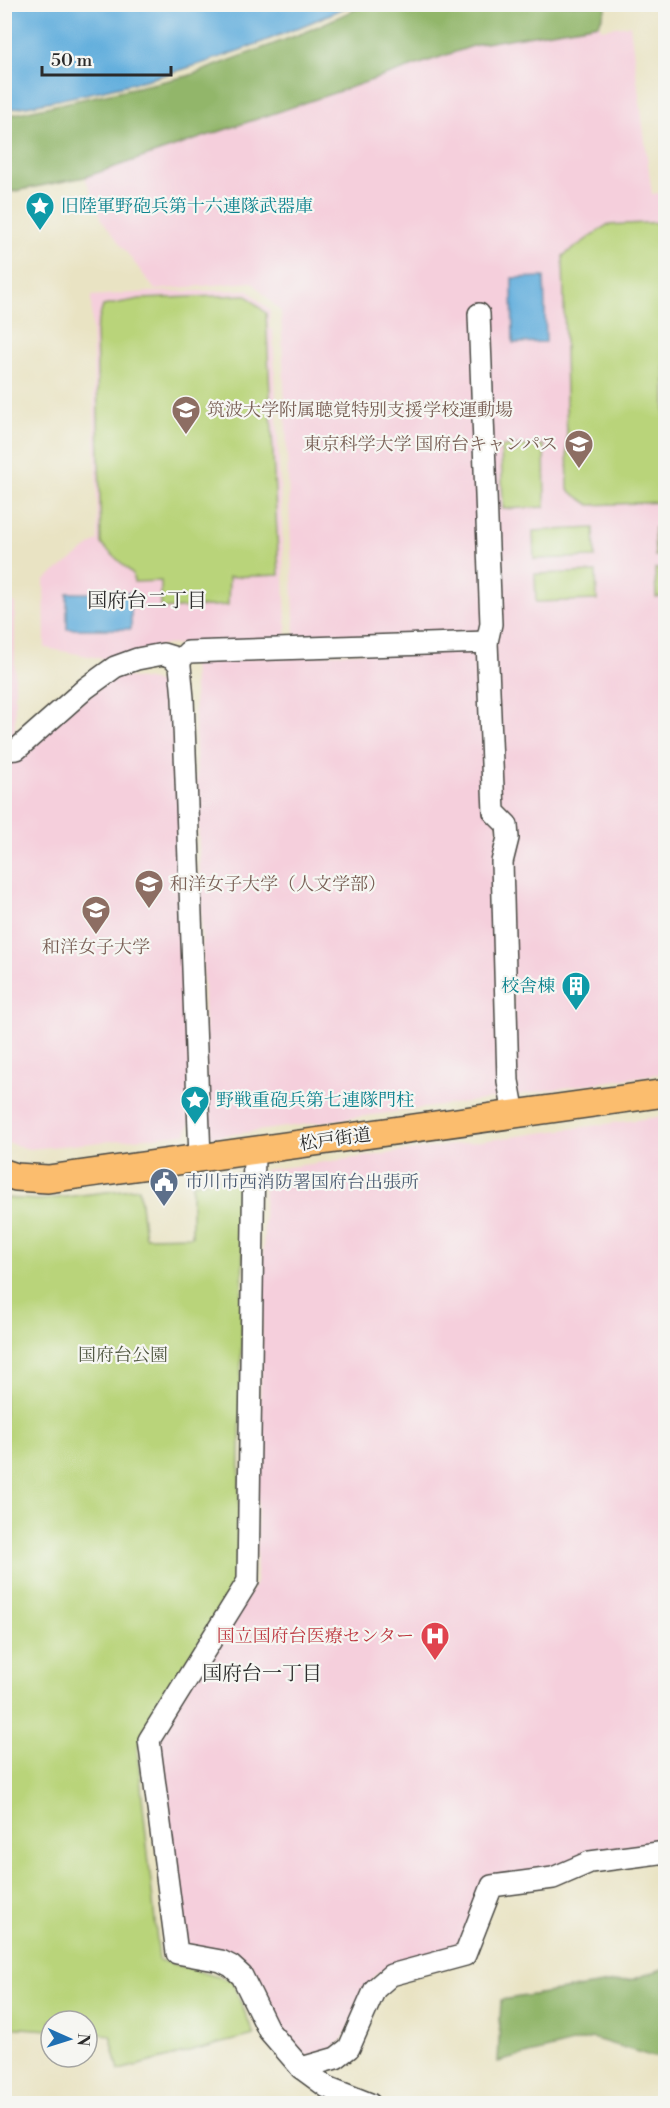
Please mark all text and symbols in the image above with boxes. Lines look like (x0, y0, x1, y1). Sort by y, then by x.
scale bar (42, 39, 171, 77)
text: 50 m (51, 49, 93, 72)
place icon: 旧陸軍野砲兵第十六連隊武器庫 (24, 190, 56, 232)
place label: 旧陸軍野砲兵第十六連隊武器庫 (61, 195, 313, 218)
school or university icon: 筑波大学附属聴覚特別支援学校運動場 (170, 394, 202, 436)
place label: 筑波大学附属聴覚特別支援学校運動場 (207, 399, 513, 422)
school or university icon: 東京科学大学 国府台キャンパス (563, 428, 595, 470)
place label: 東京科学大学 国府台キャンパス (304, 433, 558, 456)
district label: 国府台二丁目 (87, 589, 207, 614)
school or university icon: 和洋女子大学（人文学部） (133, 868, 165, 910)
place label: 和洋女子大学（人文学部） (170, 873, 386, 896)
school or university icon: 和洋女子大学 (80, 894, 112, 936)
place label: 和洋女子大学 (42, 936, 150, 959)
building icon: 校舎棟 (560, 970, 592, 1012)
place label: 校舎棟 (501, 975, 555, 998)
place icon: 野戦重砲兵第七連隊門柱 (179, 1084, 211, 1126)
place label: 野戦重砲兵第七連隊門柱 (216, 1089, 414, 1112)
street label: 松戸街道 (298, 1123, 372, 1156)
public building icon: 市川市西消防署国府台出張所 (148, 1166, 180, 1208)
place label: 市川市西消防署国府台出張所 (185, 1171, 419, 1194)
park label: 国府台公園 (78, 1344, 168, 1367)
hospital icon: 国立国府台医療センター (419, 1620, 451, 1662)
place label: 国立国府台医療センター (217, 1625, 414, 1648)
district label: 国府台一丁目 (202, 1662, 322, 1687)
north arrow (39, 2009, 99, 2069)
text: N (73, 2033, 93, 2047)

